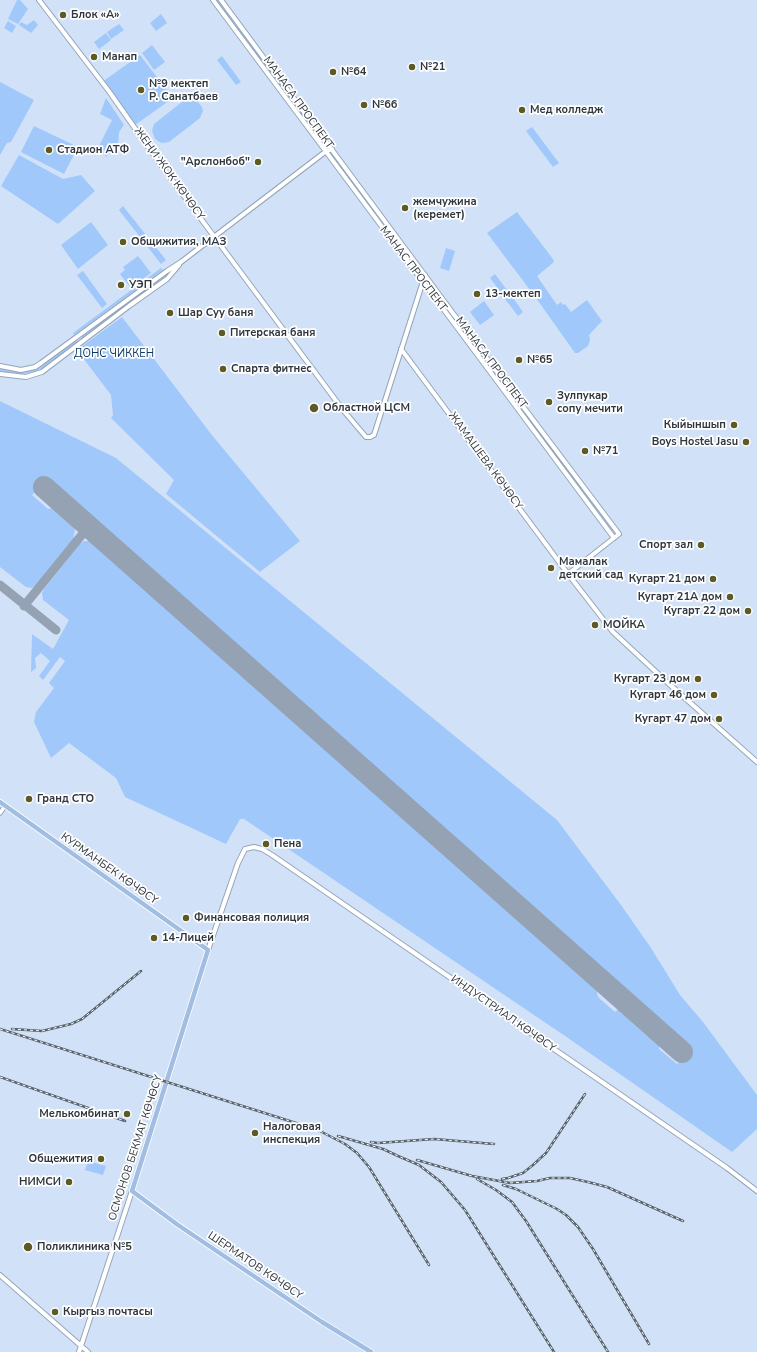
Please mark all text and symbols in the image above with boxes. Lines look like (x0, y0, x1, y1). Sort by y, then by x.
place label: Блок «А» (71, 8, 119, 22)
marker: Блок «А» (58, 10, 68, 20)
place label: Манап (102, 50, 137, 64)
marker: Манап (89, 52, 99, 62)
street label: МАНАСА ПРОСПЕКТ (260, 54, 336, 152)
place label: №21 (420, 60, 445, 74)
marker: №21 (407, 62, 417, 72)
place label: №64 (341, 65, 366, 79)
marker: №64 (328, 67, 338, 77)
place label: №9 мектеп Р. Санатбаев (149, 77, 218, 103)
marker: №9 мектеп Р. Санатбаев (136, 85, 146, 95)
place label: №66 (372, 98, 397, 112)
marker: №66 (359, 100, 369, 110)
place label: Мед колледж (530, 103, 603, 117)
marker: Мед колледж (517, 105, 527, 115)
street label: ЖЕҢИ ЖОК КӨЧӨСҮ (131, 125, 207, 223)
place label: Стадион АТФ (57, 143, 129, 157)
marker: Стадион АТФ (44, 145, 54, 155)
place label: "Арслонбоб" (181, 155, 250, 169)
marker: "Арслонбоб" (253, 157, 263, 167)
place label: жемчужина (керемет) (413, 195, 477, 221)
marker: жемчужина (керемет) (400, 203, 410, 213)
street label: МАНАС ПРОСПЕКТ (377, 224, 449, 314)
place label: Общижития, МАЗ (131, 235, 226, 249)
marker: Общижития, МАЗ (118, 237, 128, 247)
place label: УЭП (129, 278, 152, 292)
marker: УЭП (116, 280, 126, 290)
place label: 13-мектеп (485, 287, 541, 301)
marker: 13-мектеп (472, 289, 482, 299)
place label: Шар Суу баня (178, 306, 253, 320)
marker: Шар Суу баня (165, 308, 175, 318)
street label: МАНАСА ПРОСПЕКТ (452, 315, 530, 411)
place label: Питерская баня (230, 326, 315, 340)
marker: Питерская баня (217, 328, 227, 338)
park label: ДОНС ЧИККЕН (74, 347, 154, 361)
place label: №65 (527, 353, 552, 367)
marker: №65 (514, 355, 524, 365)
place label: Спарта фитнес (231, 362, 312, 376)
marker: Спарта фитнес (218, 364, 228, 374)
place label: Зулпукар сопу мечити (557, 389, 623, 415)
marker: Зулпукар сопу мечити (544, 397, 554, 407)
place label: Областной ЦСМ (323, 401, 410, 415)
marker: Областной ЦСМ (308, 402, 320, 414)
street label: ЖАМАШЕВА КӨЧӨСҮ (445, 410, 525, 512)
place label: Кыйыншып (664, 418, 726, 432)
marker: Кыйыншып (729, 420, 739, 430)
place label: Boys Hostel Jasu (652, 435, 738, 449)
marker: Boys Hostel Jasu (741, 437, 751, 447)
place label: №71 (593, 444, 618, 458)
marker: №71 (580, 446, 590, 456)
place label: Спорт зал (639, 538, 693, 552)
marker: Спорт зал (696, 540, 706, 550)
place label: Мамалак детский сад (559, 555, 623, 581)
marker: Мамалак детский сад (546, 563, 556, 573)
place label: Кугарт 21 дом (629, 572, 705, 586)
marker: Кугарт 21 дом (708, 574, 718, 584)
place label: Кугарт 21А дом (638, 590, 722, 604)
marker: Кугарт 21А дом (725, 592, 735, 602)
place label: Кугарт 22 дом (664, 604, 740, 618)
marker: Кугарт 22 дом (743, 606, 753, 616)
place label: МОЙКА (603, 618, 645, 632)
marker: МОЙКА (590, 620, 600, 630)
place label: Кугарт 23 дом (614, 672, 690, 686)
marker: Кугарт 23 дом (693, 674, 703, 684)
place label: Кугарт 46 дом (630, 688, 706, 702)
marker: Кугарт 46 дом (709, 690, 719, 700)
place label: Кугарт 47 дом (635, 712, 711, 726)
marker: Кугарт 47 дом (714, 714, 724, 724)
place label: Гранд СТО (37, 792, 94, 806)
marker: Гранд СТО (24, 794, 34, 804)
street label: КУРМАНБЕК КӨЧӨСҮ (58, 830, 160, 908)
place label: Пена (274, 837, 301, 851)
marker: Пена (261, 839, 271, 849)
place label: Финансовая полиция (194, 911, 309, 925)
marker: Финансовая полиция (181, 913, 191, 923)
place label: 14-Лицей (162, 931, 214, 945)
marker: 14-Лицей (149, 933, 159, 943)
street label: ИНДУСТРИАЛ КӨЧӨСҮ (448, 973, 558, 1055)
street label: ОСМОНОВ БЕКМАТ КӨЧӨСҮ (106, 1073, 166, 1223)
place label: Мелькомбинат (39, 1107, 119, 1121)
marker: Мелькомбинат (122, 1109, 132, 1119)
place label: Налоговая инспекция (263, 1120, 321, 1146)
marker: Налоговая инспекция (250, 1128, 260, 1138)
place label: Общежития (29, 1152, 93, 1166)
marker: Общежития (96, 1154, 106, 1164)
place label: НИМСИ (19, 1175, 61, 1189)
marker: НИМСИ (64, 1177, 74, 1187)
street label: ШЕРМАТОВ КӨЧӨСҮ (205, 1229, 305, 1303)
place label: Поликлиника №5 (37, 1240, 132, 1254)
marker: Поликлиника №5 (22, 1241, 34, 1253)
place label: Кыргыз почтасы (63, 1305, 153, 1319)
marker: Кыргыз почтасы (50, 1307, 60, 1317)

